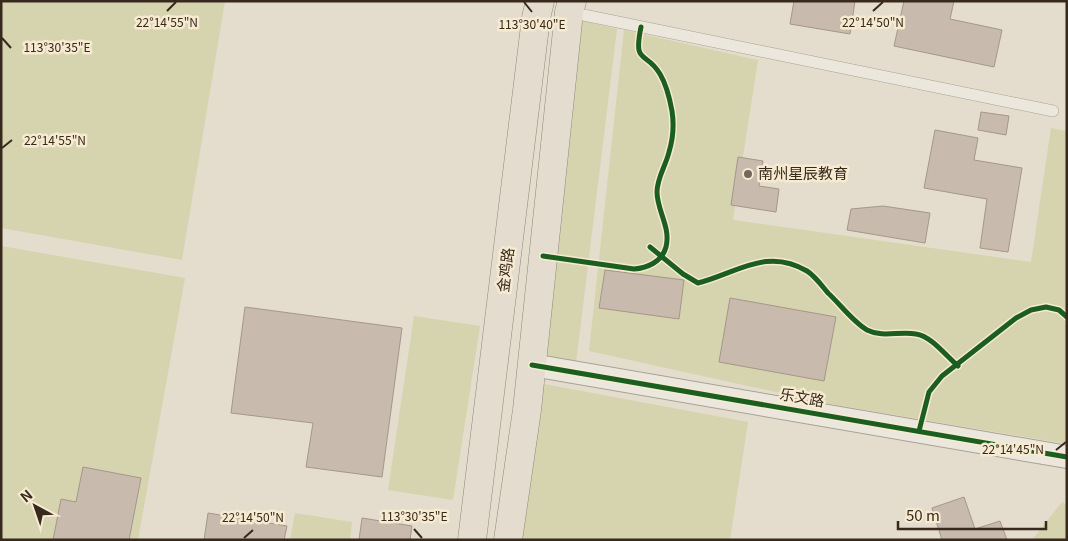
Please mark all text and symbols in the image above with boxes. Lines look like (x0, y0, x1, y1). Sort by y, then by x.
text: 22°14'55"N (136, 13, 198, 30)
text: 22°14'50"N (842, 13, 904, 30)
text: 113°30'40"E (498, 15, 566, 32)
text: 113°30'35"E (23, 38, 91, 55)
text: 22°14'55"N (24, 131, 86, 148)
place label: 南州星辰教育 (758, 162, 848, 183)
marker: 南州星辰教育 (742, 168, 754, 180)
street label: 金鸡路 (491, 246, 518, 293)
street label: 乐文路 (778, 382, 826, 411)
text: 22°14'45"N (982, 440, 1044, 457)
north arrow (10, 481, 60, 531)
text: N (16, 484, 36, 506)
scale bar (898, 498, 1046, 530)
text: 50 m (906, 504, 940, 525)
text: 113°30'35"E (380, 507, 448, 524)
text: 22°14'50"N (222, 508, 284, 525)

